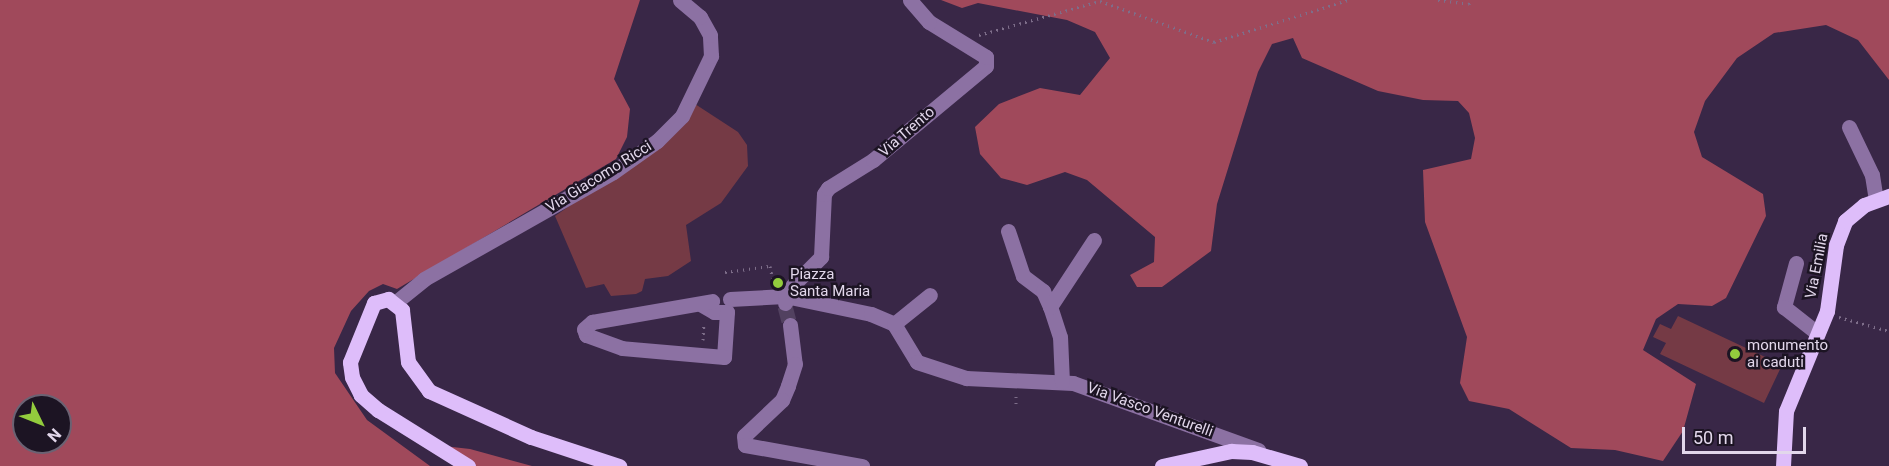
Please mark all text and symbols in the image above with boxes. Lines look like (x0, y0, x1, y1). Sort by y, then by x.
street label: Via Trento (875, 103, 939, 161)
street label: Via Giacomo Ricci (543, 137, 655, 217)
street label: Via Emilia (1802, 232, 1832, 300)
place label: Piazza Santa Maria (790, 265, 870, 300)
marker: Piazza Santa Maria (771, 276, 785, 290)
place label: monumento ai caduti (1747, 336, 1828, 371)
marker: monumento ai caduti (1728, 347, 1742, 361)
street label: Via Vasco Venturelli (1085, 379, 1215, 441)
north arrow (12, 394, 72, 454)
scale bar (1685, 415, 1810, 453)
text: N (43, 425, 65, 446)
text: 50 m (1693, 427, 1733, 448)

